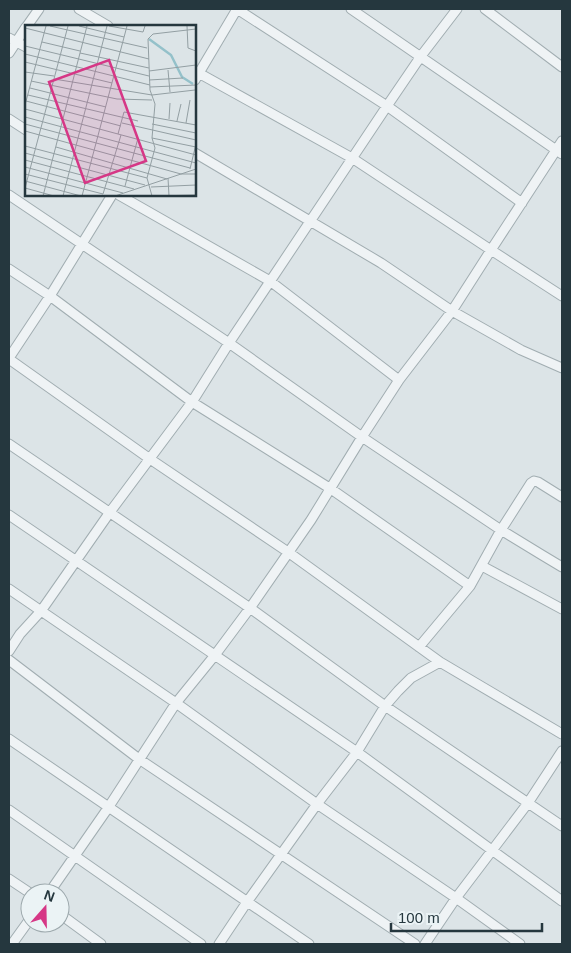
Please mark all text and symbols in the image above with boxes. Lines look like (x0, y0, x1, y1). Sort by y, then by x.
inset map (25, 25, 196, 196)
north arrow (20, 883, 70, 933)
text: N (42, 887, 57, 905)
scale bar (391, 900, 542, 932)
text: 100 m (398, 909, 440, 926)

